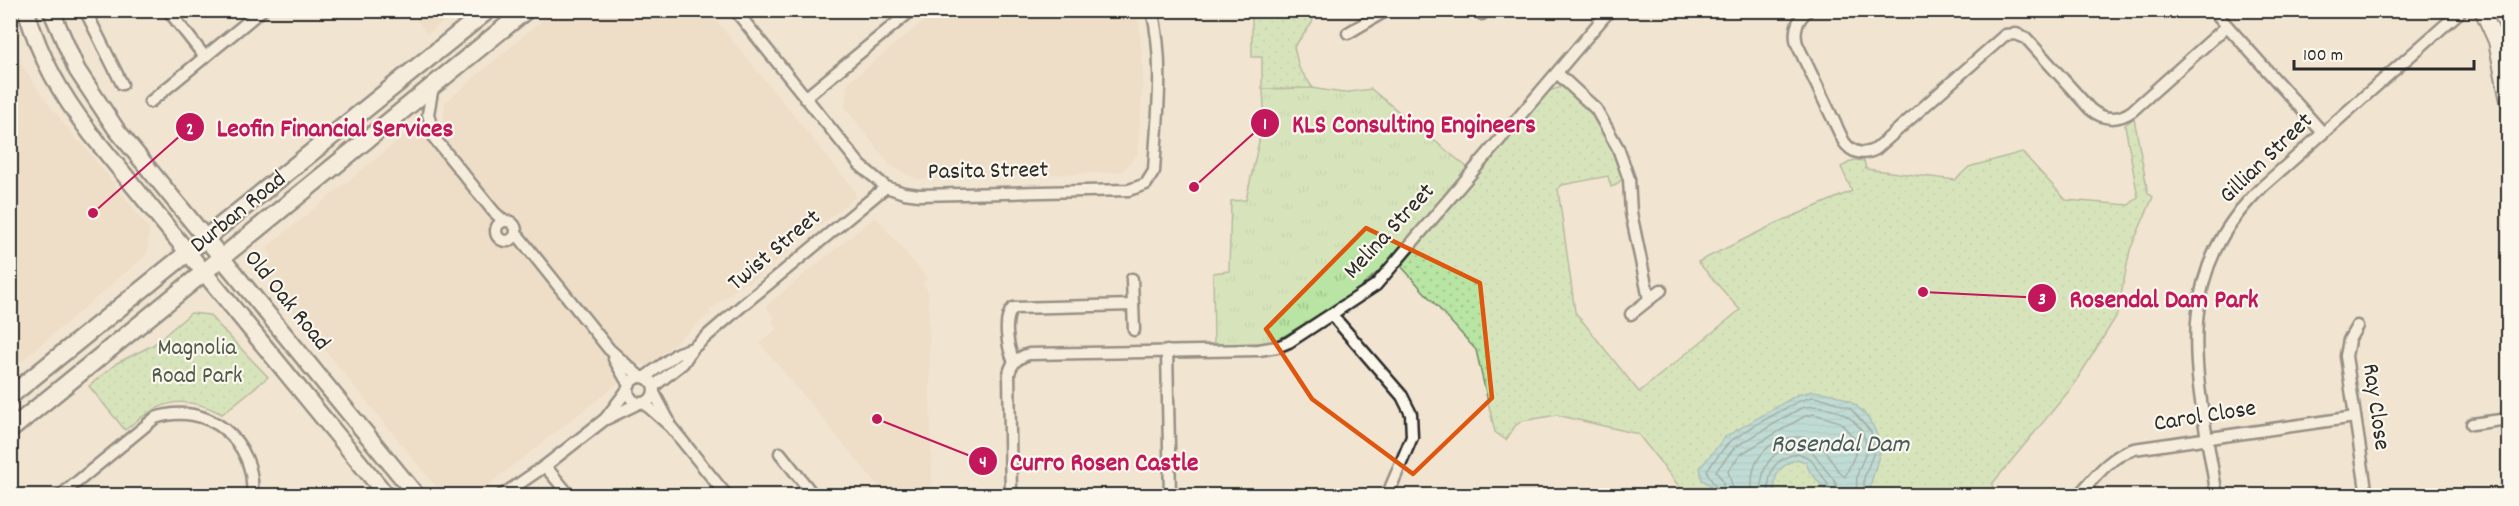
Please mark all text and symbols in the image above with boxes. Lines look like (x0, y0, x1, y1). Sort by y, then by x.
scale bar (2294, 33, 2474, 71)
text: 100 m (2303, 44, 2343, 69)
callout: KLS Consulting Engineers (1250, 101, 1548, 145)
callout: Leofin Financial Services (175, 105, 466, 149)
street label: Gillian Street (2213, 106, 2322, 212)
text: KLS Consulting Engineers (1292, 108, 1536, 145)
text: Leofin Financial Services (217, 112, 453, 149)
text: 1 (1263, 113, 1267, 138)
text: 2 (186, 118, 194, 143)
street label: Pasita Street (927, 154, 1049, 190)
street label: Durban Road (184, 164, 294, 262)
street label: Melina Street (1336, 176, 1444, 288)
street label: Twist Street (721, 202, 829, 300)
street label: Old Oak Road (235, 243, 337, 359)
callout: Rosendal Dam Park (2027, 276, 2270, 320)
text: Rosendal Dam Park (2070, 283, 2259, 320)
text: 3 (2038, 288, 2046, 313)
park label: Magnolia Road Park (151, 332, 243, 394)
street label: Ray Close (2352, 362, 2398, 452)
street label: Carol Close (2152, 392, 2258, 442)
water label: Rosendal Dam (1771, 427, 1910, 464)
callout: Curro Rosen Castle (968, 439, 1211, 483)
text: Curro Rosen Castle (1010, 446, 1198, 483)
text: 4 (979, 451, 987, 476)

